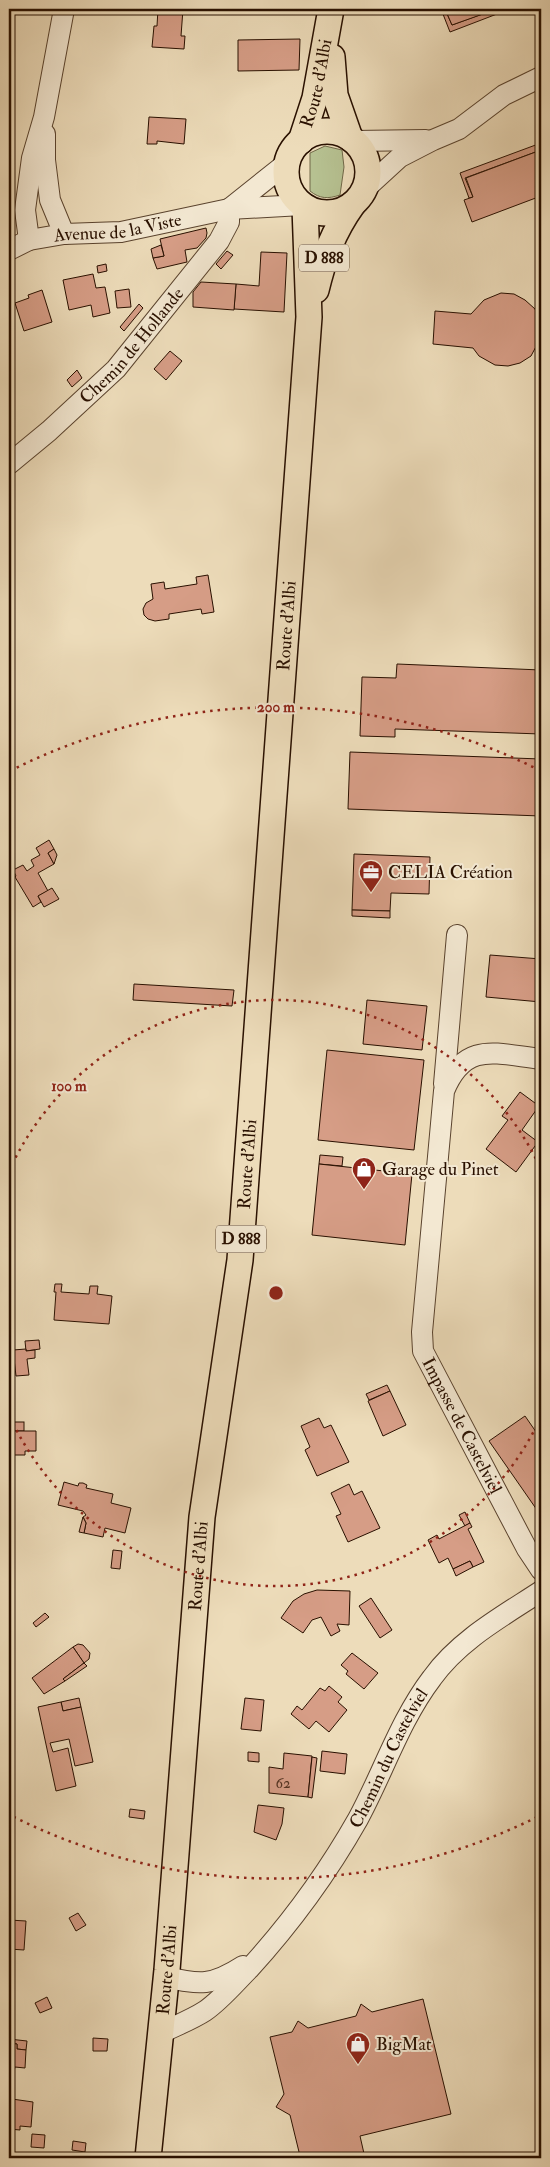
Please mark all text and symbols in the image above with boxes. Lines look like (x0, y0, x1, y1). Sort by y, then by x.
street label: Route d'Albi (295, 37, 337, 130)
street label: Avenue de la Viste (51, 208, 184, 247)
road number: D 888 (299, 244, 349, 272)
street label: Chemin de Hollande (74, 282, 189, 409)
street label: Route d'Albi (272, 580, 301, 672)
text: 200 m (257, 698, 295, 717)
office icon: CELIA Création (358, 859, 384, 893)
place label: CELIA Création (388, 861, 513, 884)
text: 100 m (51, 1077, 87, 1096)
street label: Route d'Albi (232, 1118, 262, 1210)
shop icon: Garage du Pinet (351, 1156, 377, 1190)
place label: Garage du Pinet (382, 1158, 499, 1181)
road number: D 888 (216, 1226, 266, 1252)
centre of rings (267, 1284, 285, 1302)
street label: Impasse de Castelviel (417, 1353, 508, 1498)
street label: Route d'Albi (183, 1520, 213, 1612)
street label: Chemin du Castelviel (344, 1683, 433, 1832)
house number: 62 (275, 1774, 291, 1793)
street label: Route d'Albi (151, 1924, 182, 2016)
shop icon: BigMat (345, 2031, 371, 2065)
place label: BigMat (376, 2033, 432, 2056)

